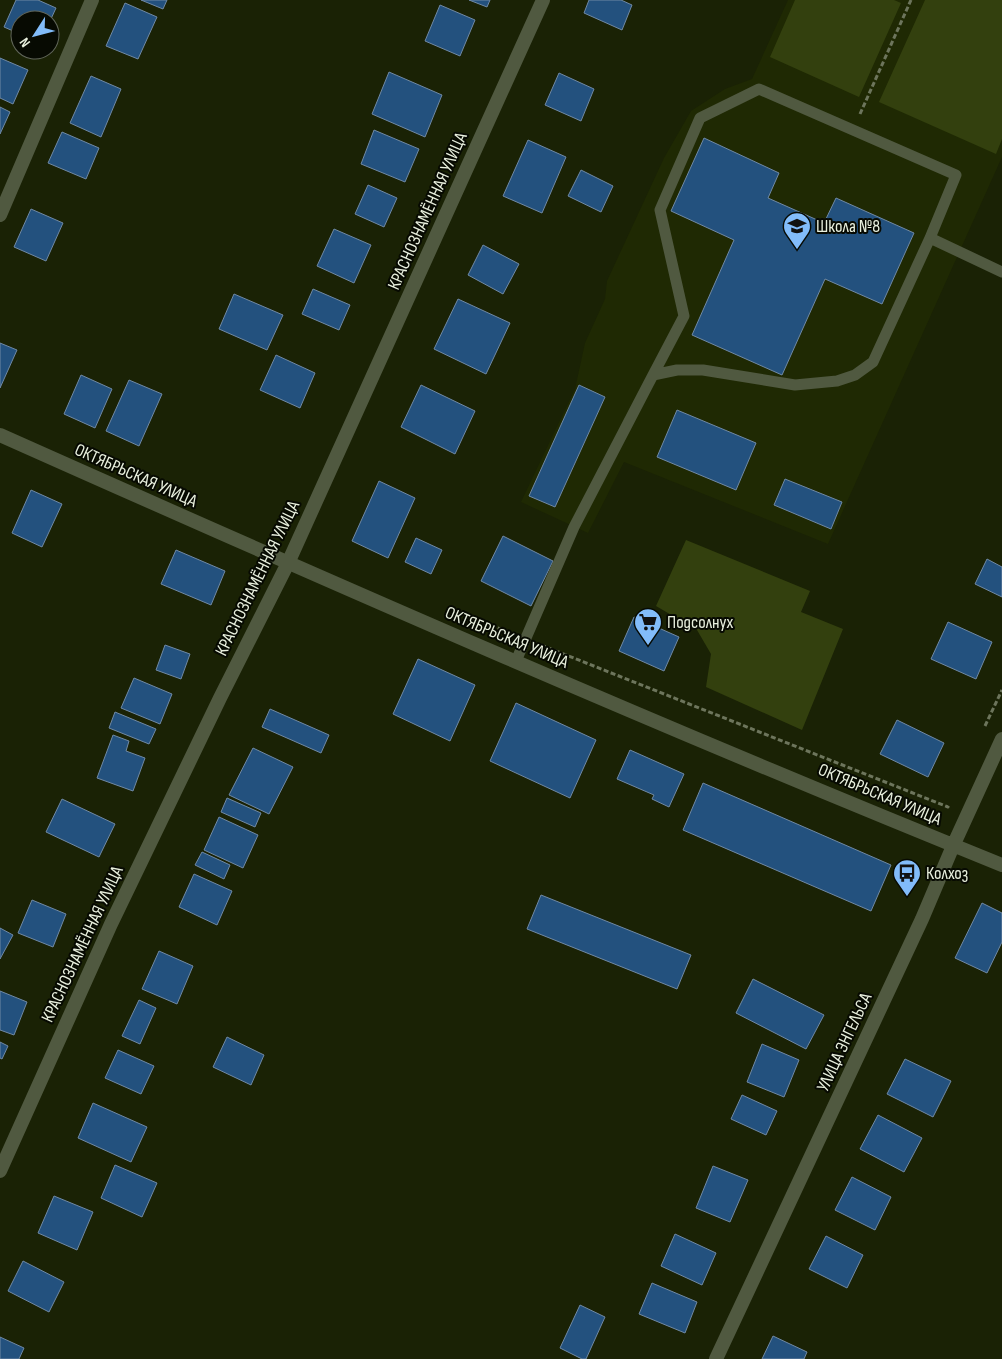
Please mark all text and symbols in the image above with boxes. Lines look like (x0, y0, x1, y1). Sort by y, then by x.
north arrow (10, 10, 60, 60)
text: N (16, 34, 34, 50)
street label: КРАСНОЗНАМЁННАЯ УЛИЦА (383, 129, 472, 293)
school or university icon: Школа №8 (782, 211, 812, 250)
place label: Школа №8 (816, 216, 880, 237)
street label: ОКТЯБРЬСКАЯ УЛИЦА (71, 439, 201, 512)
street label: КРАСНОЗНАМЁННАЯ УЛИЦА (211, 497, 304, 659)
street label: ОКТЯБРЬСКАЯ УЛИЦА (442, 602, 572, 673)
supermarket icon: Подсолнух (633, 607, 663, 646)
place label: Подсолнух (667, 612, 733, 633)
street label: ОКТЯБРЬСКАЯ УЛИЦА (815, 759, 945, 830)
bus stop icon: Колхоз (892, 858, 922, 897)
street label: КРАСНОЗНАМЁННАЯ УЛИЦА (37, 862, 128, 1026)
place label: Колхоз (926, 863, 968, 884)
street label: УЛИЦА ЭНГЕЛЬСА (812, 989, 877, 1095)

